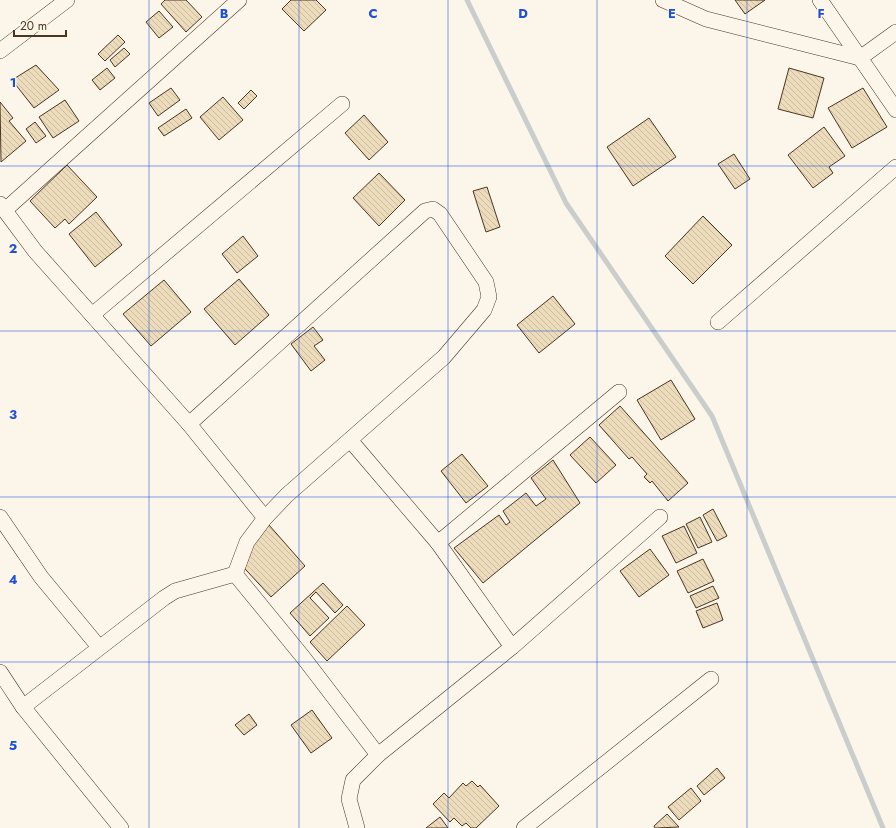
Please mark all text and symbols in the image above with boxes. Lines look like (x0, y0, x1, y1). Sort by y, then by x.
text: B (220, 4, 229, 23)
text: C (368, 4, 378, 23)
text: D (518, 4, 528, 23)
text: E (668, 4, 676, 23)
text: F (817, 4, 825, 23)
scale bar (14, 12, 66, 38)
text: 20 m (20, 17, 47, 35)
text: 1 (10, 73, 16, 92)
text: 2 (9, 239, 17, 258)
text: 3 (9, 405, 17, 424)
text: 4 (8, 570, 18, 589)
text: 5 (9, 736, 17, 755)

